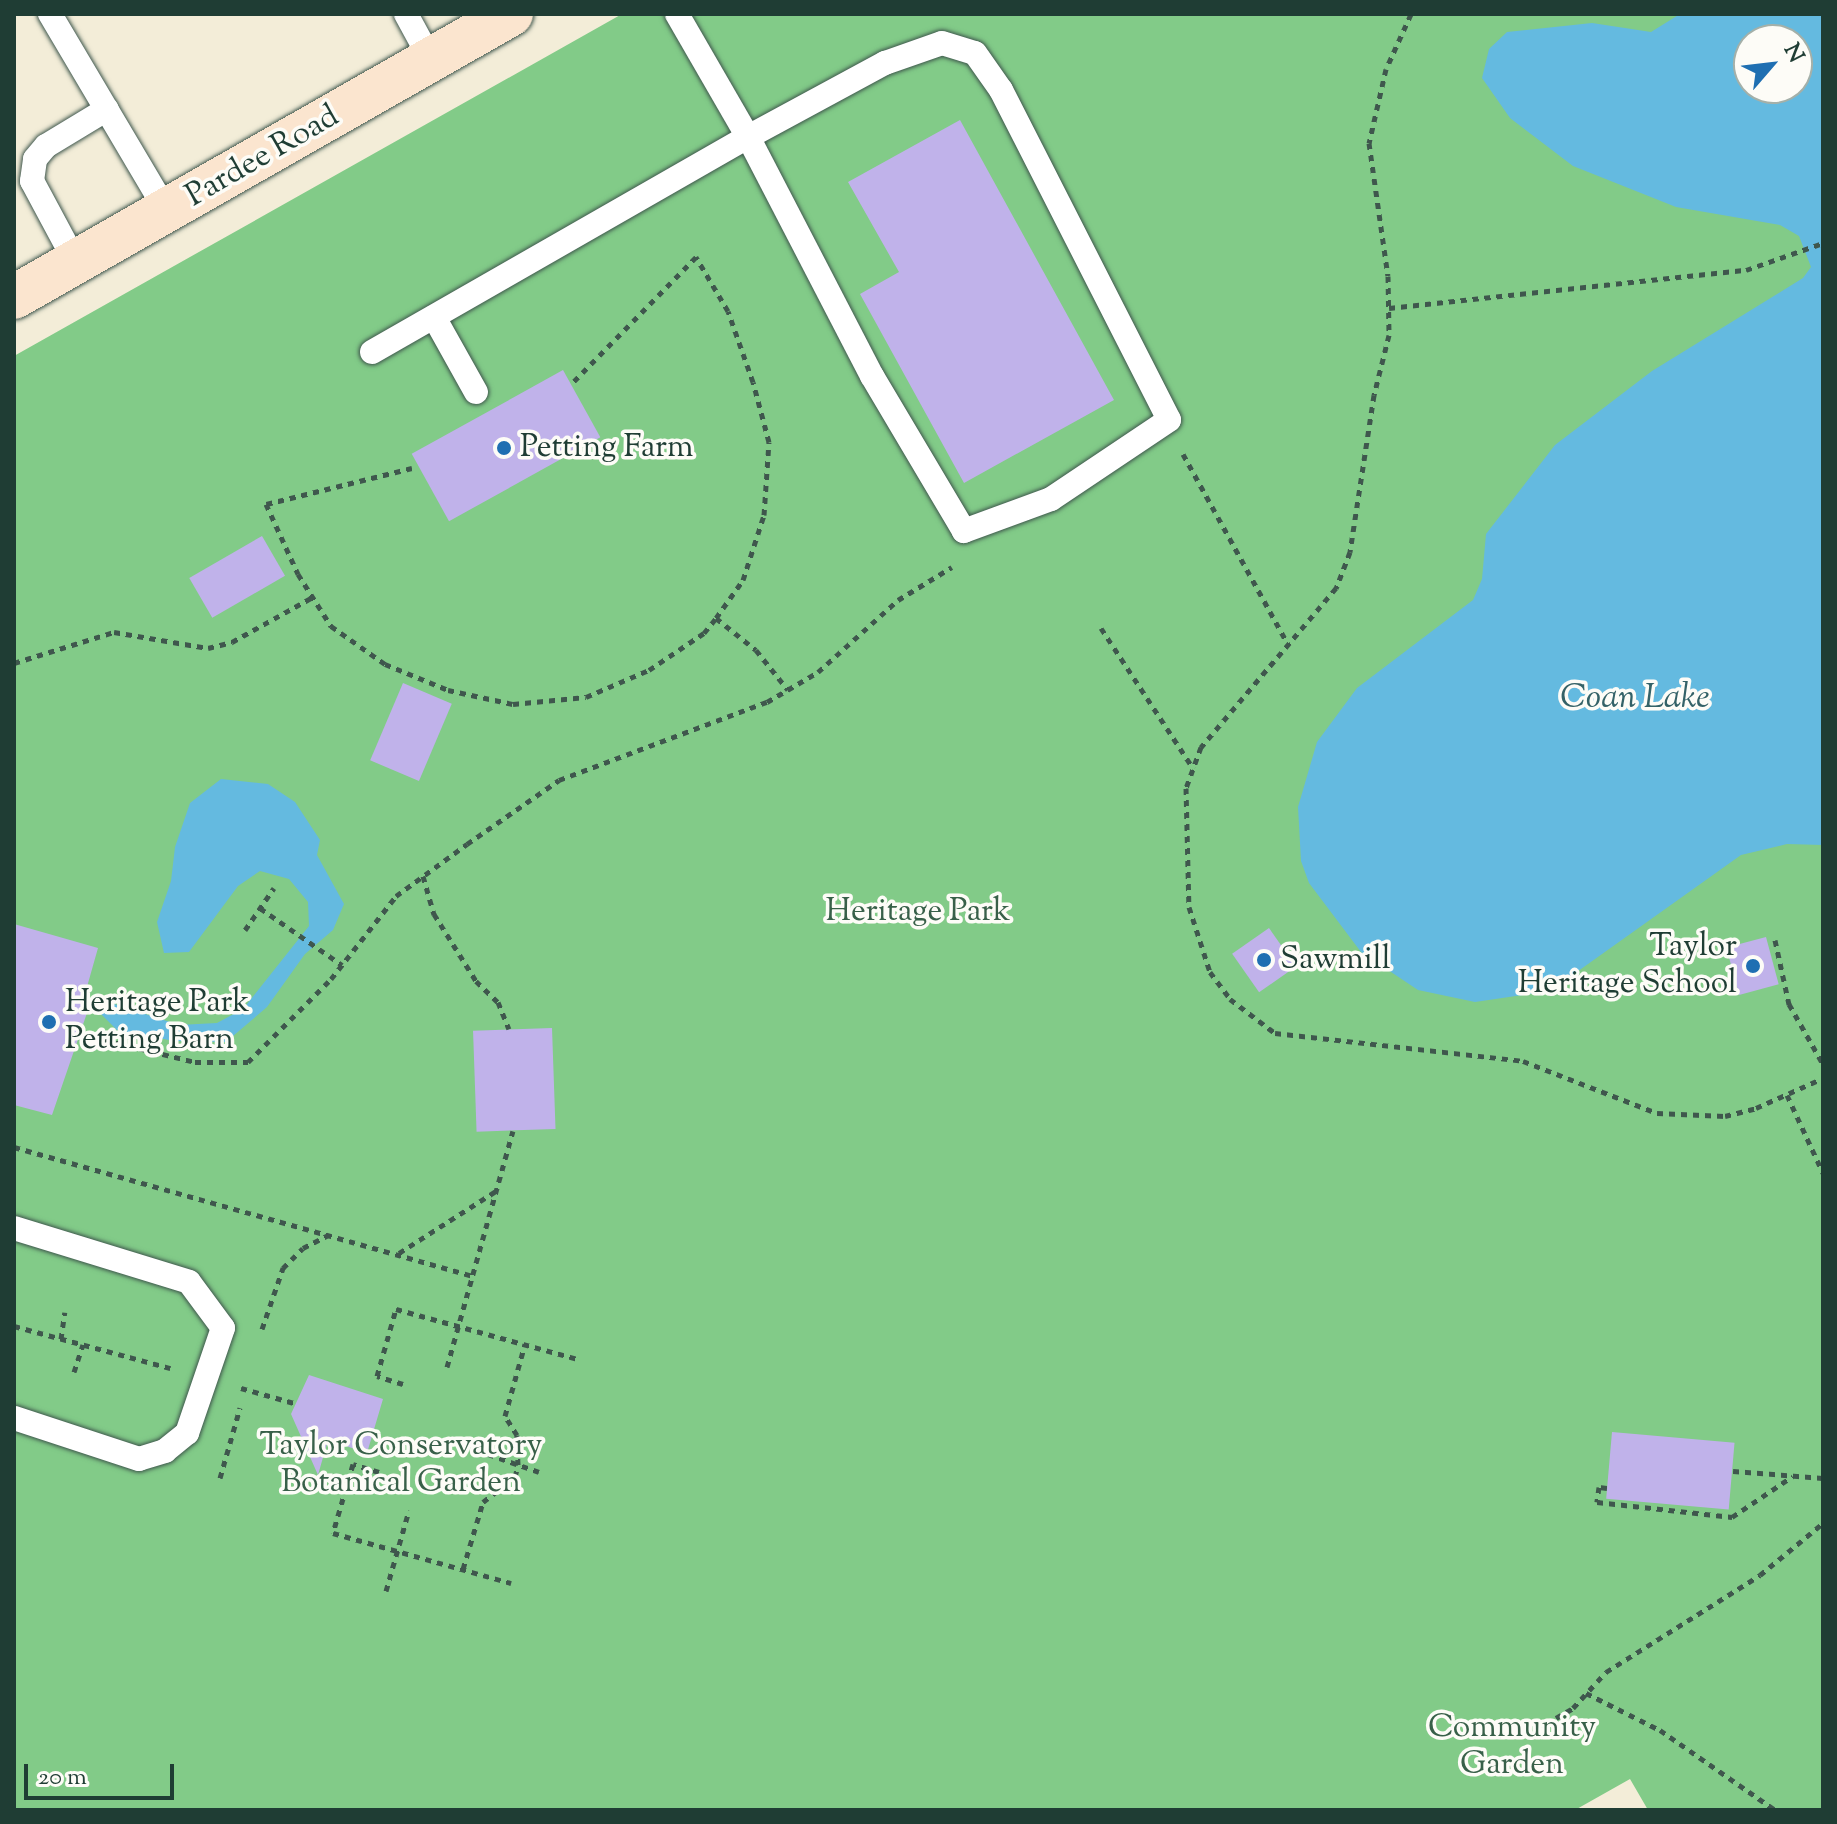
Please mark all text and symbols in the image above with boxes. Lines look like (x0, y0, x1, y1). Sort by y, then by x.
north arrow (1733, 24, 1813, 104)
text: N (1774, 38, 1811, 69)
street label: Pardee Road (180, 98, 346, 216)
place label: Petting Farm (520, 429, 693, 467)
marker: Petting Farm (495, 439, 513, 457)
water label: Coan Lake (1560, 679, 1710, 719)
park label: Heritage Park (826, 893, 1010, 931)
place label: Taylor Heritage School (1518, 929, 1737, 1004)
place label: Sawmill (1280, 941, 1391, 979)
marker: Sawmill (1255, 951, 1273, 969)
marker: Taylor Heritage School (1744, 957, 1762, 975)
place label: Heritage Park Petting Barn (65, 985, 250, 1060)
marker: Heritage Park Petting Barn (40, 1013, 58, 1031)
park label: Taylor Conservatory Botanical Garden (259, 1428, 543, 1503)
park label: Community Garden (1428, 1710, 1596, 1785)
scale bar (28, 1748, 178, 1798)
text: 20 m (38, 1761, 87, 1795)

